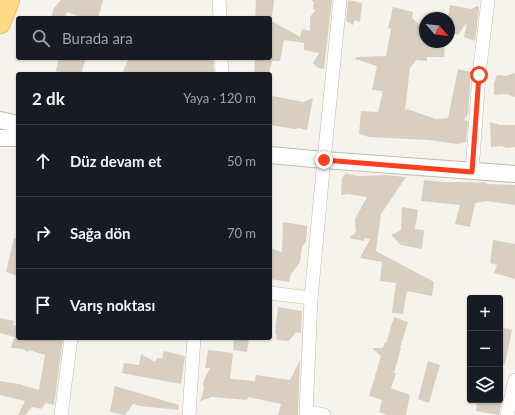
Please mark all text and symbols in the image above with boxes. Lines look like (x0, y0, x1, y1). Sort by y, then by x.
north arrow (419, 12, 455, 48)
search box (16, 16, 272, 60)
icon: search (30, 27, 52, 49)
text: Burada ara (62, 29, 133, 47)
route start (470, 66, 488, 84)
text: 2 dk (32, 88, 65, 109)
text: Yaya · 120 m (183, 90, 256, 106)
icon: ahead (32, 150, 54, 172)
route end (315, 151, 333, 169)
text: Düz devam et (70, 152, 162, 170)
text: 50 m (227, 153, 256, 169)
icon: right (32, 222, 54, 244)
text: Sağa dön (70, 224, 131, 242)
text: 70 m (227, 225, 256, 241)
icon: arrive (32, 294, 54, 316)
map controls (467, 295, 503, 403)
button: + (467, 295, 503, 331)
text: Varış noktası (70, 296, 155, 314)
button: − (467, 331, 503, 367)
button: layers (467, 367, 503, 403)

